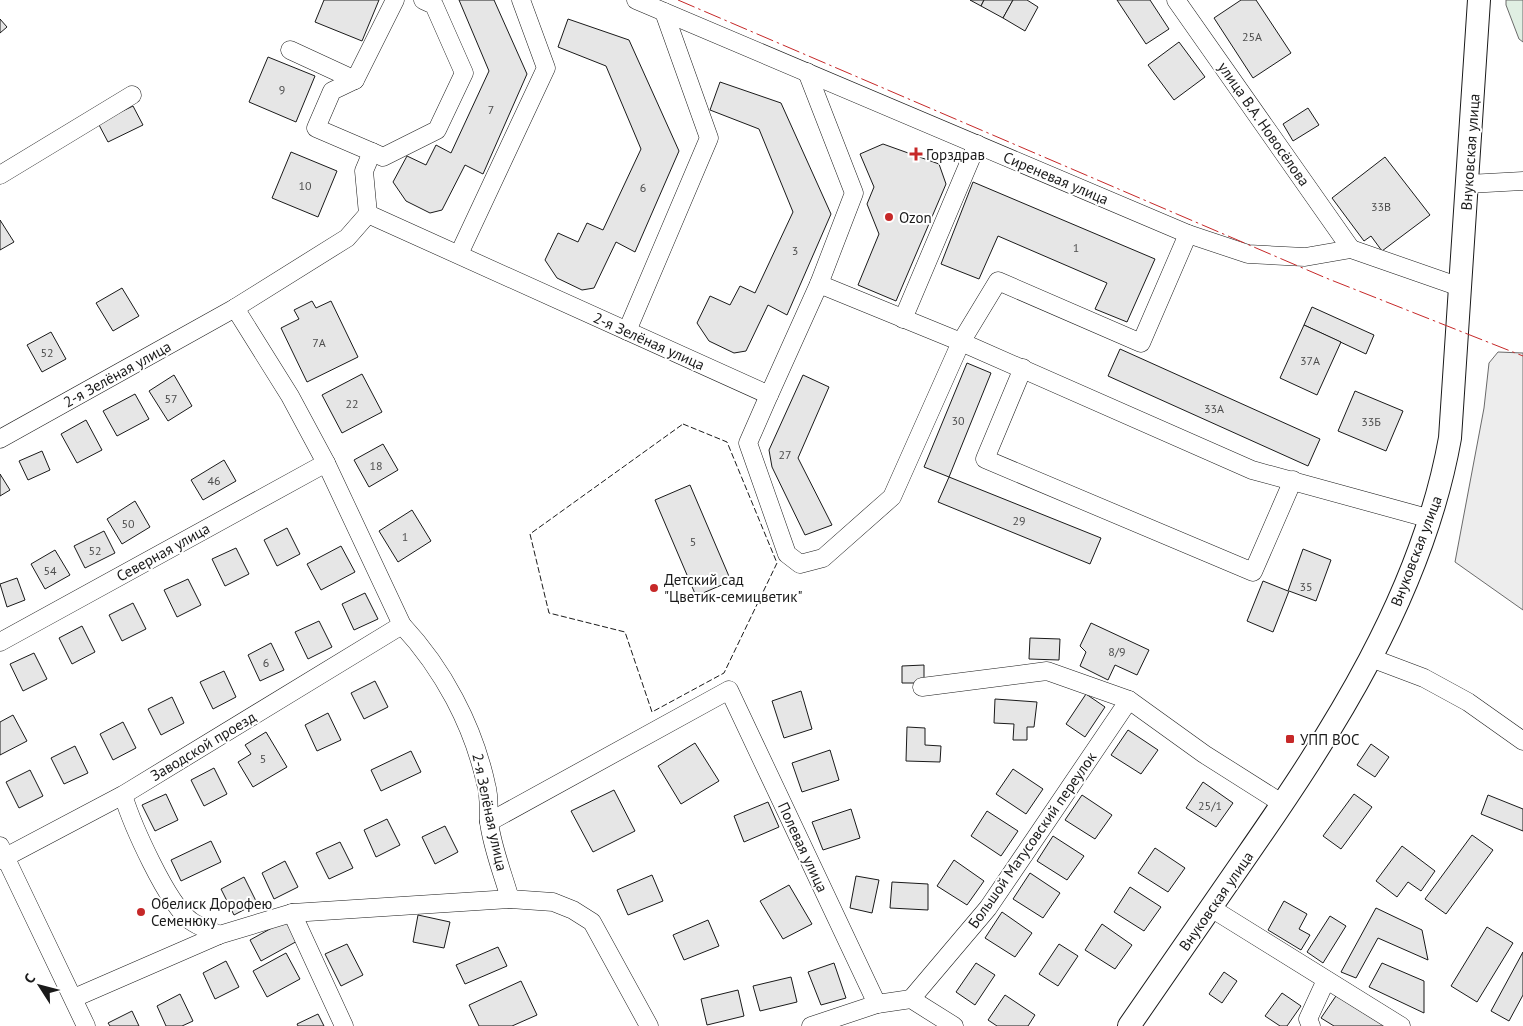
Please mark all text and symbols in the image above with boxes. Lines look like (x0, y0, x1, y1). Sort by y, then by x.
house number: 25А (1242, 29, 1262, 44)
street label: улица В.А. Новосёлова (1214, 58, 1314, 190)
house number: 9 (279, 82, 285, 97)
street label: Внуковская улица (1456, 93, 1484, 211)
house number: 7 (488, 102, 494, 117)
place label: Горздрав (926, 145, 985, 164)
street label: Сиреневая улица (1001, 147, 1111, 209)
marker: Горздрав (910, 148, 922, 160)
house number: 10 (298, 178, 312, 193)
house number: 6 (640, 180, 646, 195)
house number: 33В (1371, 199, 1391, 214)
place label: Ozon (899, 208, 932, 227)
marker: Ozon (883, 211, 895, 223)
house number: 1 (1073, 240, 1079, 255)
house number: 3 (792, 243, 798, 258)
street label: 2-я Зелёная улица (590, 308, 708, 374)
house number: 7А (312, 335, 326, 350)
street label: 2-я Зелёная улица (60, 337, 174, 411)
house number: 52 (40, 345, 54, 360)
house number: 37А (1300, 353, 1320, 368)
house number: 57 (164, 391, 178, 406)
house number: 22 (345, 396, 359, 411)
house number: 33А (1204, 401, 1224, 416)
house number: 30 (951, 413, 965, 428)
house number: 33Б (1361, 414, 1381, 429)
house number: 27 (778, 447, 792, 462)
house number: 18 (369, 458, 383, 473)
house number: 46 (207, 473, 221, 488)
street label: Внуковская улица (1386, 493, 1446, 609)
house number: 29 (1012, 513, 1026, 528)
house number: 50 (121, 516, 135, 531)
street label: Северная улица (113, 519, 213, 585)
house number: 1 (402, 529, 408, 544)
house number: 5 (690, 534, 696, 549)
house number: 52 (88, 543, 102, 558)
house number: 54 (43, 563, 57, 578)
place label: Детский сад "Цветик-семицветик" (664, 570, 802, 606)
house number: 35 (1299, 579, 1313, 594)
marker: Детский сад "Цветик-семицветик" (648, 582, 660, 594)
house number: 8/9 (1108, 644, 1126, 659)
house number: 6 (263, 655, 269, 670)
street label: Заводской проезд (147, 707, 259, 785)
place label: УПП ВОС (1300, 730, 1360, 749)
marker: УПП ВОС (1284, 733, 1296, 745)
street label: Большой Матусовский переулок (964, 747, 1101, 932)
house number: 5 (260, 751, 266, 766)
street label: 2-я Зелёная улица (468, 751, 512, 873)
house number: 25/1 (1198, 798, 1222, 813)
street label: Полевая улица (774, 799, 832, 895)
street label: Внуковская улица (1175, 848, 1257, 954)
place label: Обелиск Дорофею Семенюку (151, 894, 273, 930)
marker: Обелиск Дорофею Семенюку (135, 906, 147, 918)
north arrow (15, 961, 65, 1011)
text: С (20, 970, 39, 987)

